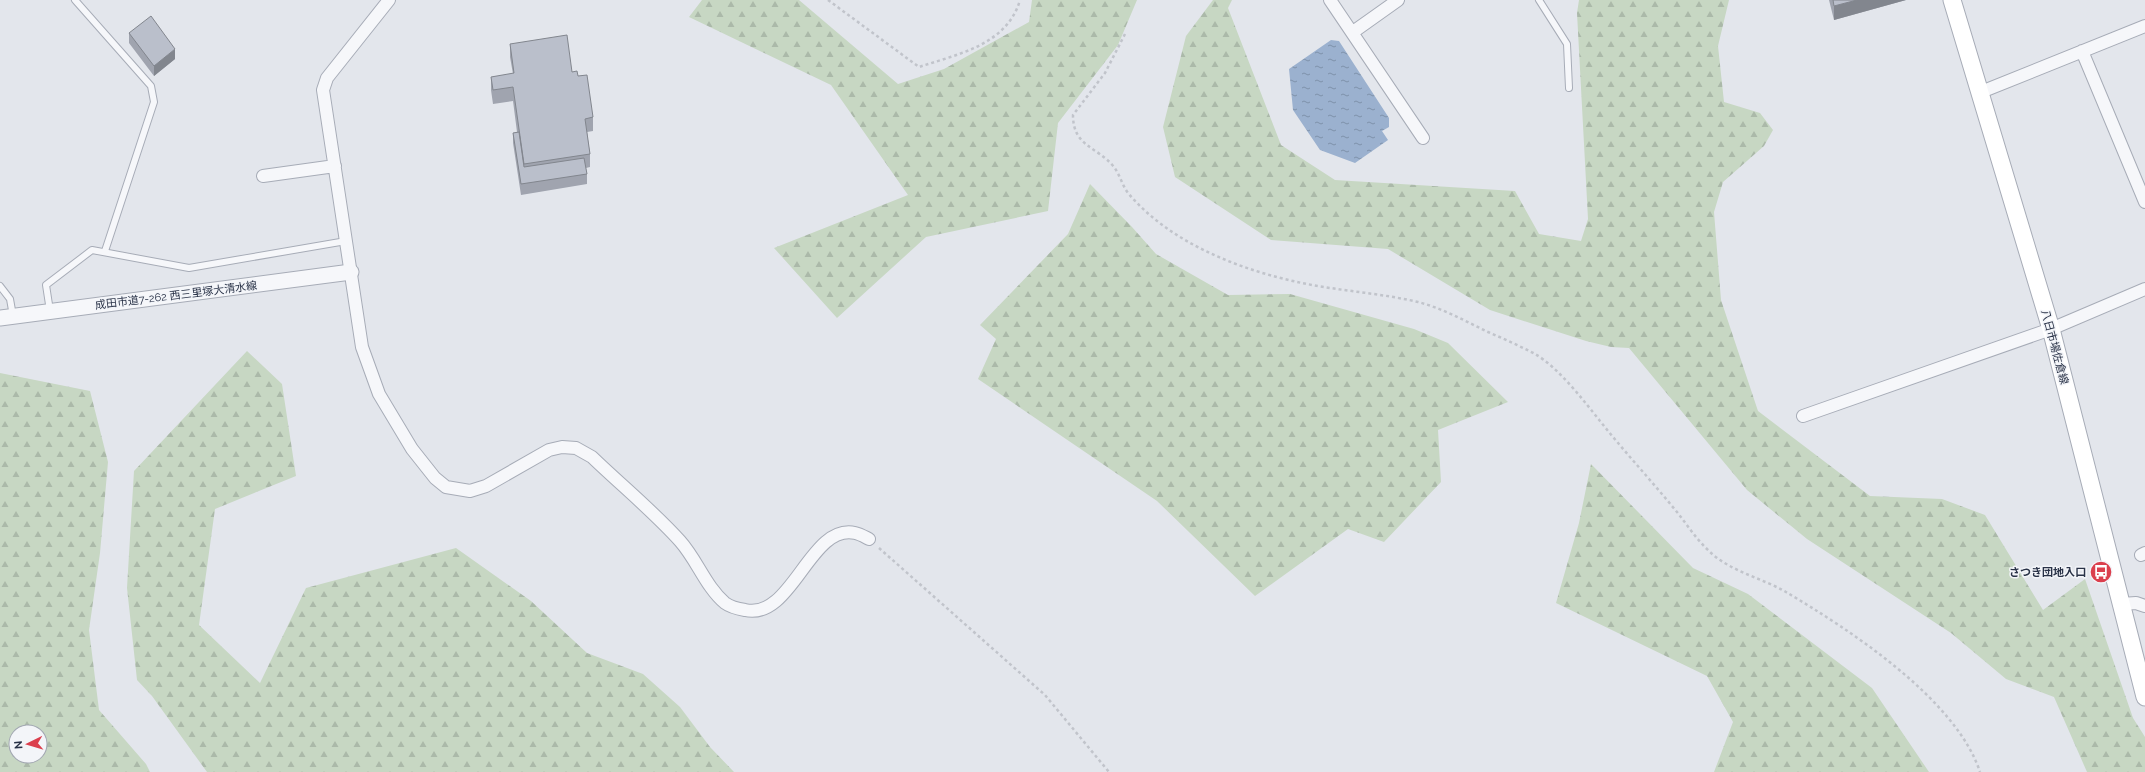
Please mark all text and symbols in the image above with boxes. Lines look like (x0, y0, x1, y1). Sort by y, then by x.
street label: 成田市道7-262 西三里塚大清水線 (94, 279, 258, 312)
street label: 八日市場佐倉線 (2038, 308, 2071, 386)
bus stop icon: さつき団地入口 (2088, 559, 2114, 585)
place label: さつき団地入口 (2009, 566, 2086, 579)
north arrow (8, 724, 48, 764)
text: N (12, 740, 25, 750)

